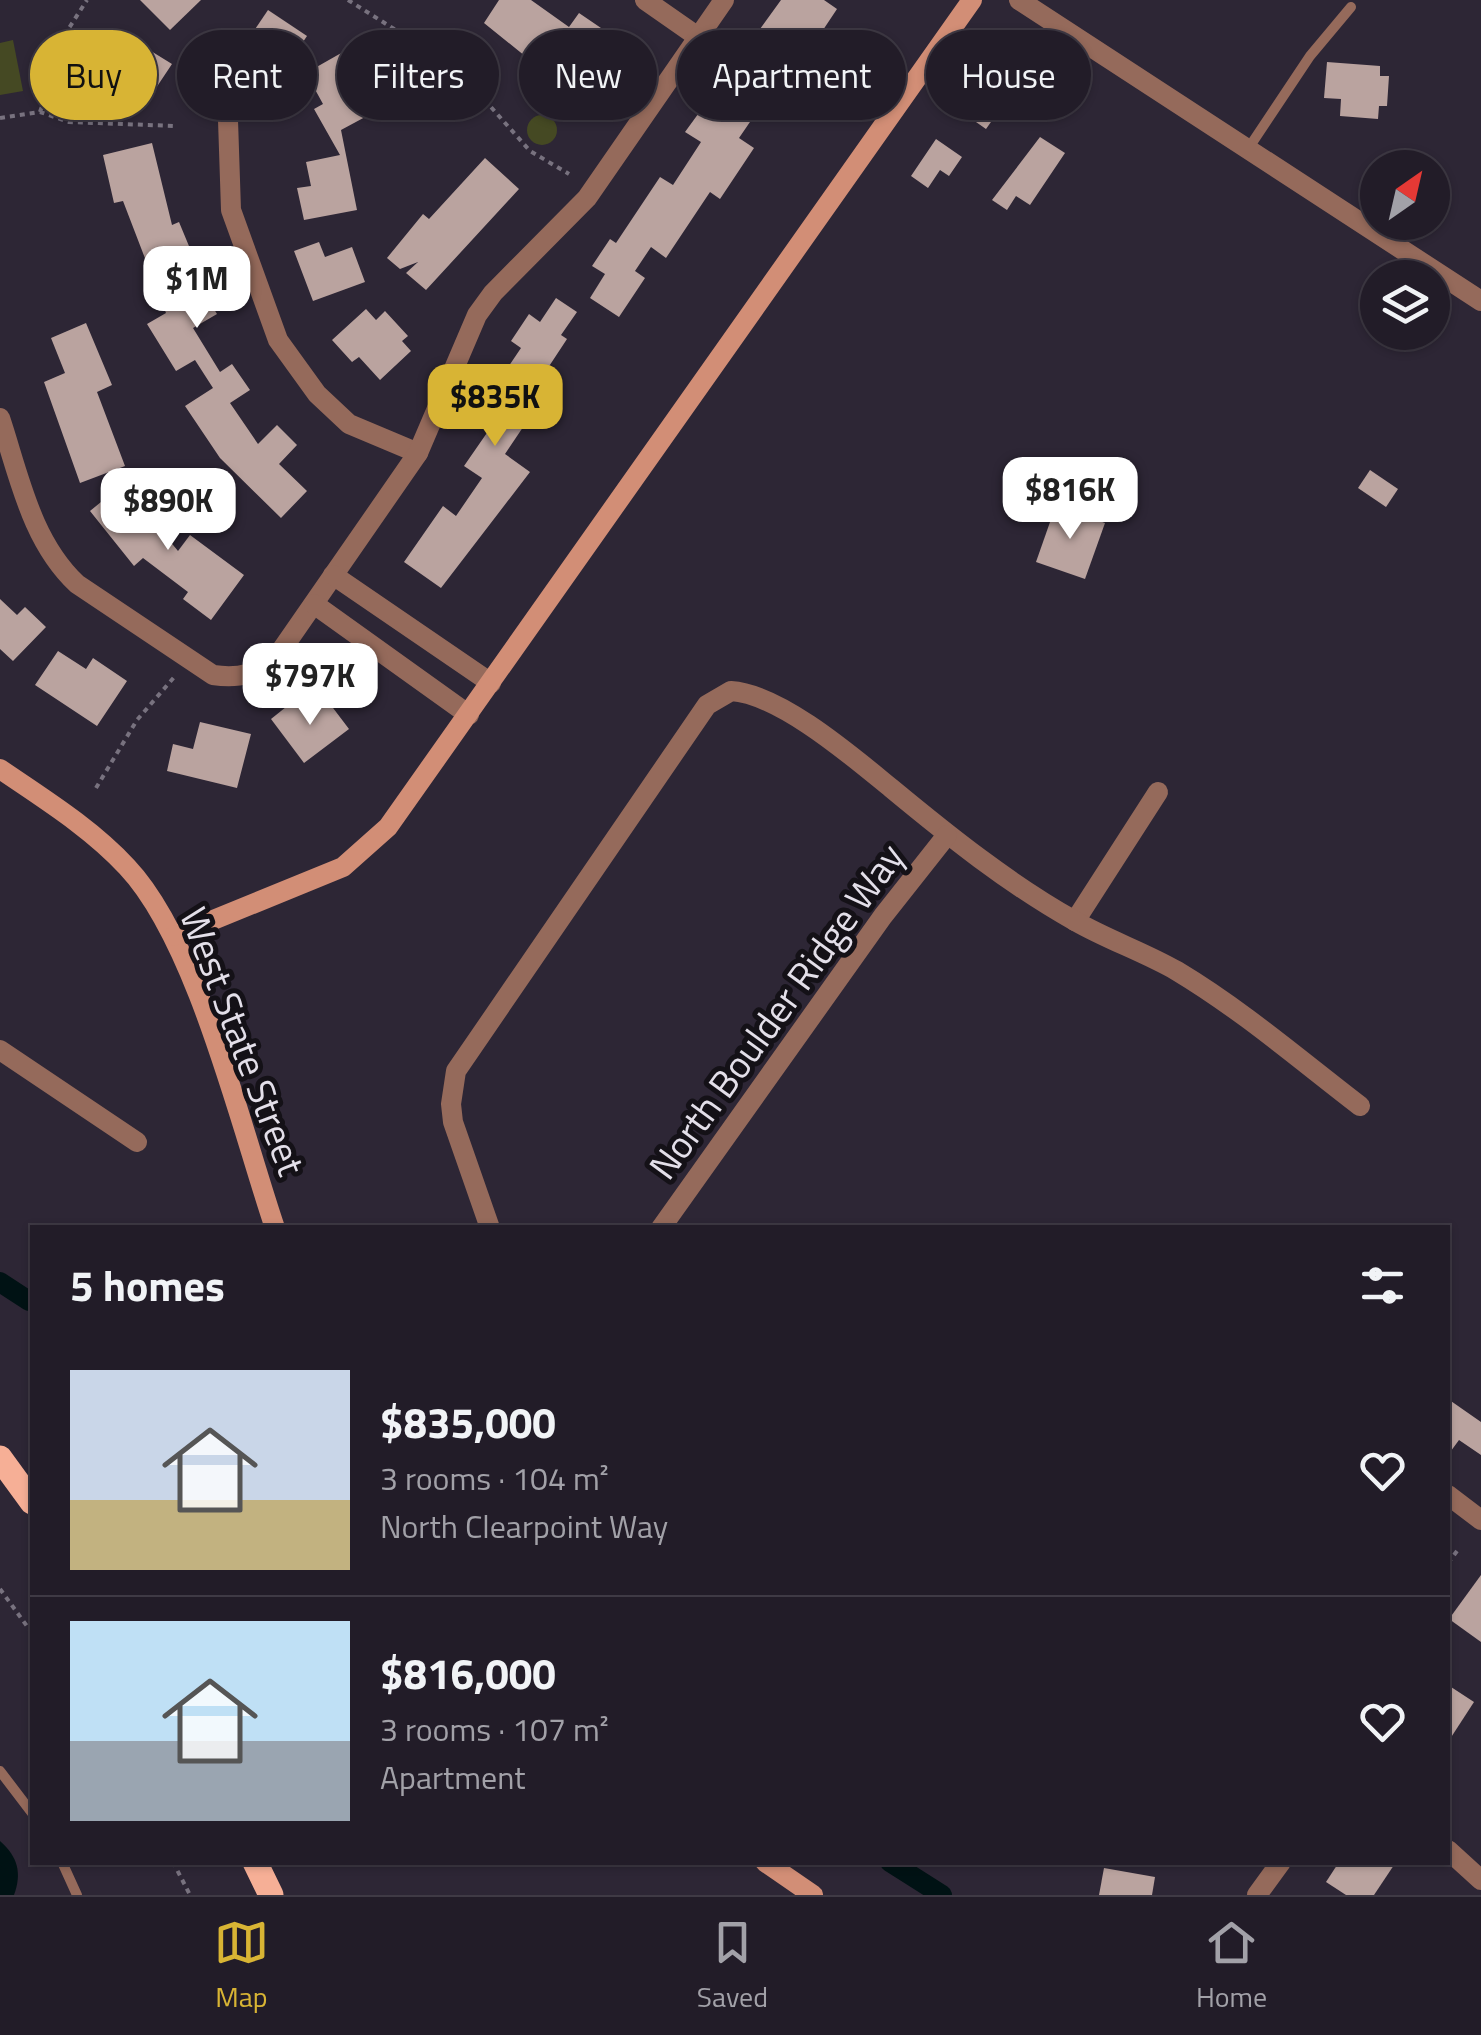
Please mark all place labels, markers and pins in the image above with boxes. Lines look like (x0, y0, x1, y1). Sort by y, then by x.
pin: $1M (149, 246, 245, 331)
pin: $835K (425, 364, 565, 449)
pin: $816K (1000, 457, 1140, 542)
pin: $890K (98, 468, 238, 553)
pin: $797K (240, 643, 380, 728)

